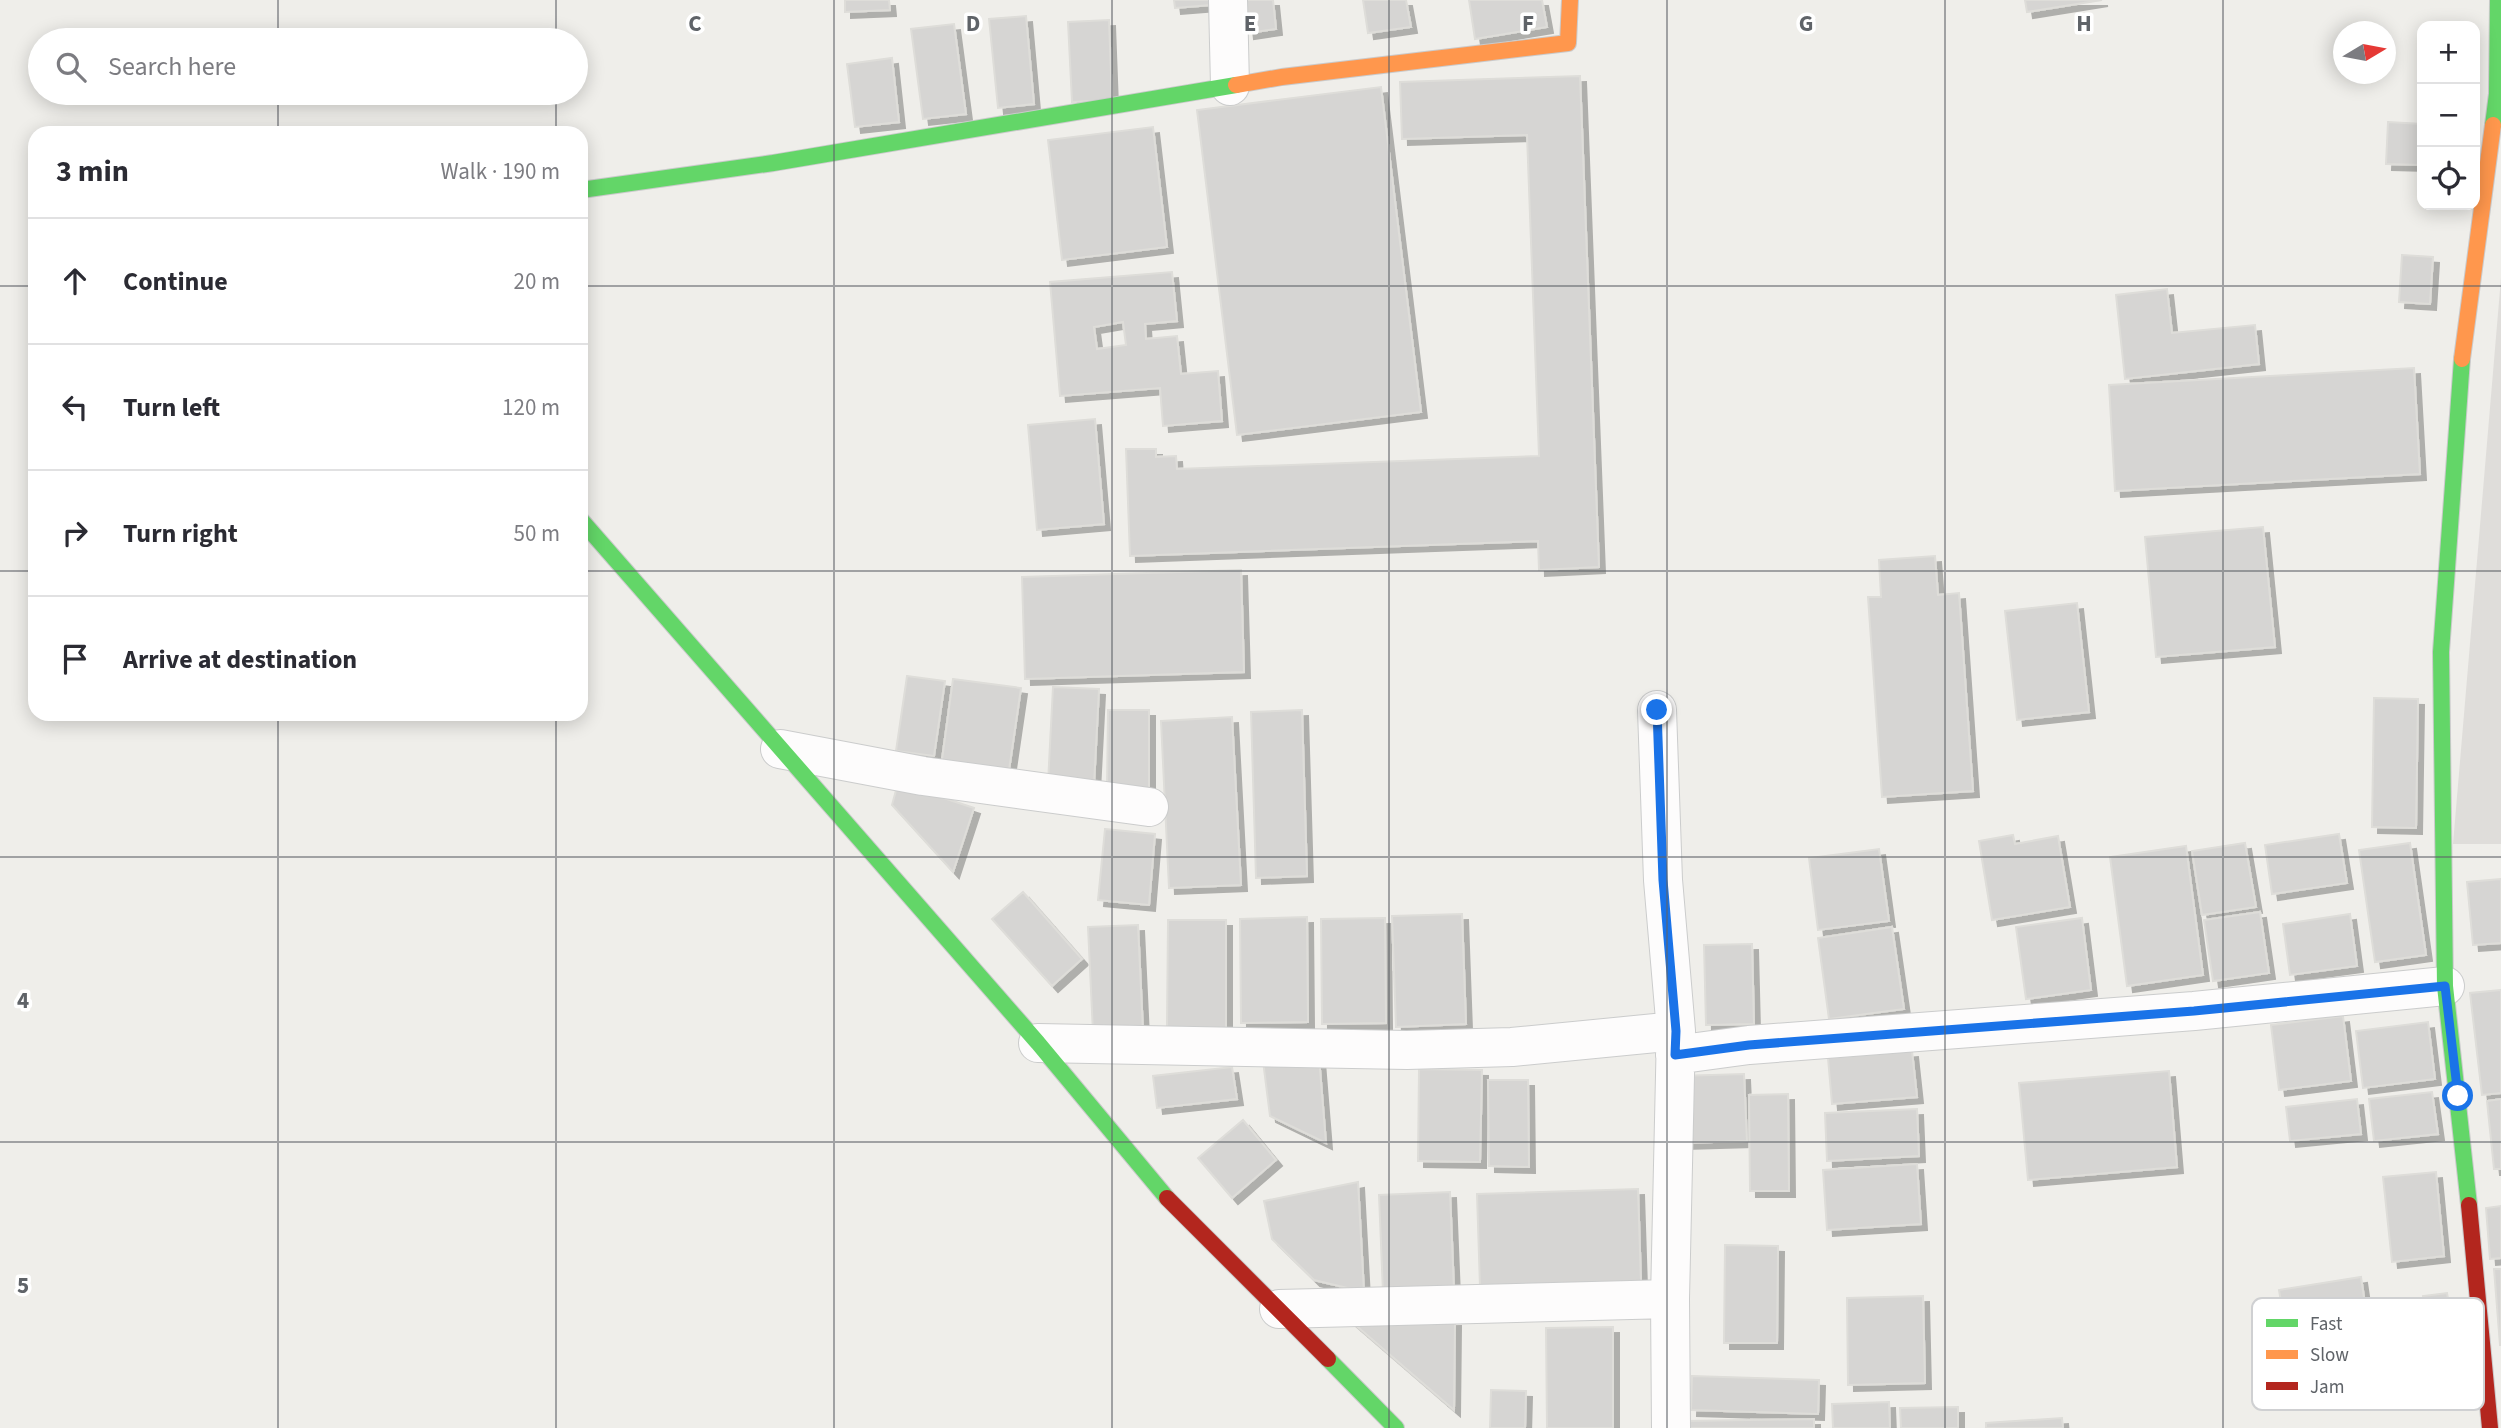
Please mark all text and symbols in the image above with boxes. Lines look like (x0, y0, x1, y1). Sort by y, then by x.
text: C (688, 7, 702, 40)
text: D (966, 7, 980, 40)
text: E (1244, 7, 1256, 40)
text: F (1522, 7, 1534, 40)
text: G (1799, 7, 1813, 40)
text: H (2076, 7, 2092, 40)
north arrow (2333, 21, 2396, 84)
map controls (2417, 21, 2480, 210)
button: + (2417, 21, 2480, 84)
search box (28, 28, 588, 105)
icon: search (52, 48, 90, 86)
text: Search here (108, 48, 236, 85)
button: − (2417, 84, 2480, 147)
button: locate (2417, 147, 2480, 210)
text: 3 min (56, 150, 129, 193)
text: Walk · 190 m (441, 155, 560, 188)
icon: ahead (56, 262, 94, 300)
text: Continue (123, 263, 228, 300)
text: 20 m (513, 265, 560, 298)
icon: left (56, 388, 94, 426)
text: Turn left (123, 389, 220, 426)
text: 120 m (502, 391, 560, 424)
icon: right (56, 514, 94, 552)
text: Turn right (123, 515, 238, 552)
text: 50 m (513, 517, 560, 550)
icon: arrive (56, 640, 94, 678)
text: Arrive at destination (123, 641, 357, 678)
route end (1641, 694, 1672, 725)
text: 4 (17, 984, 29, 1017)
route start (2442, 1080, 2473, 1111)
text: 5 (17, 1269, 29, 1302)
legend (2252, 1298, 2484, 1410)
text: Fast (2310, 1311, 2343, 1338)
text: Slow (2310, 1342, 2349, 1369)
text: Jam (2310, 1374, 2344, 1401)

